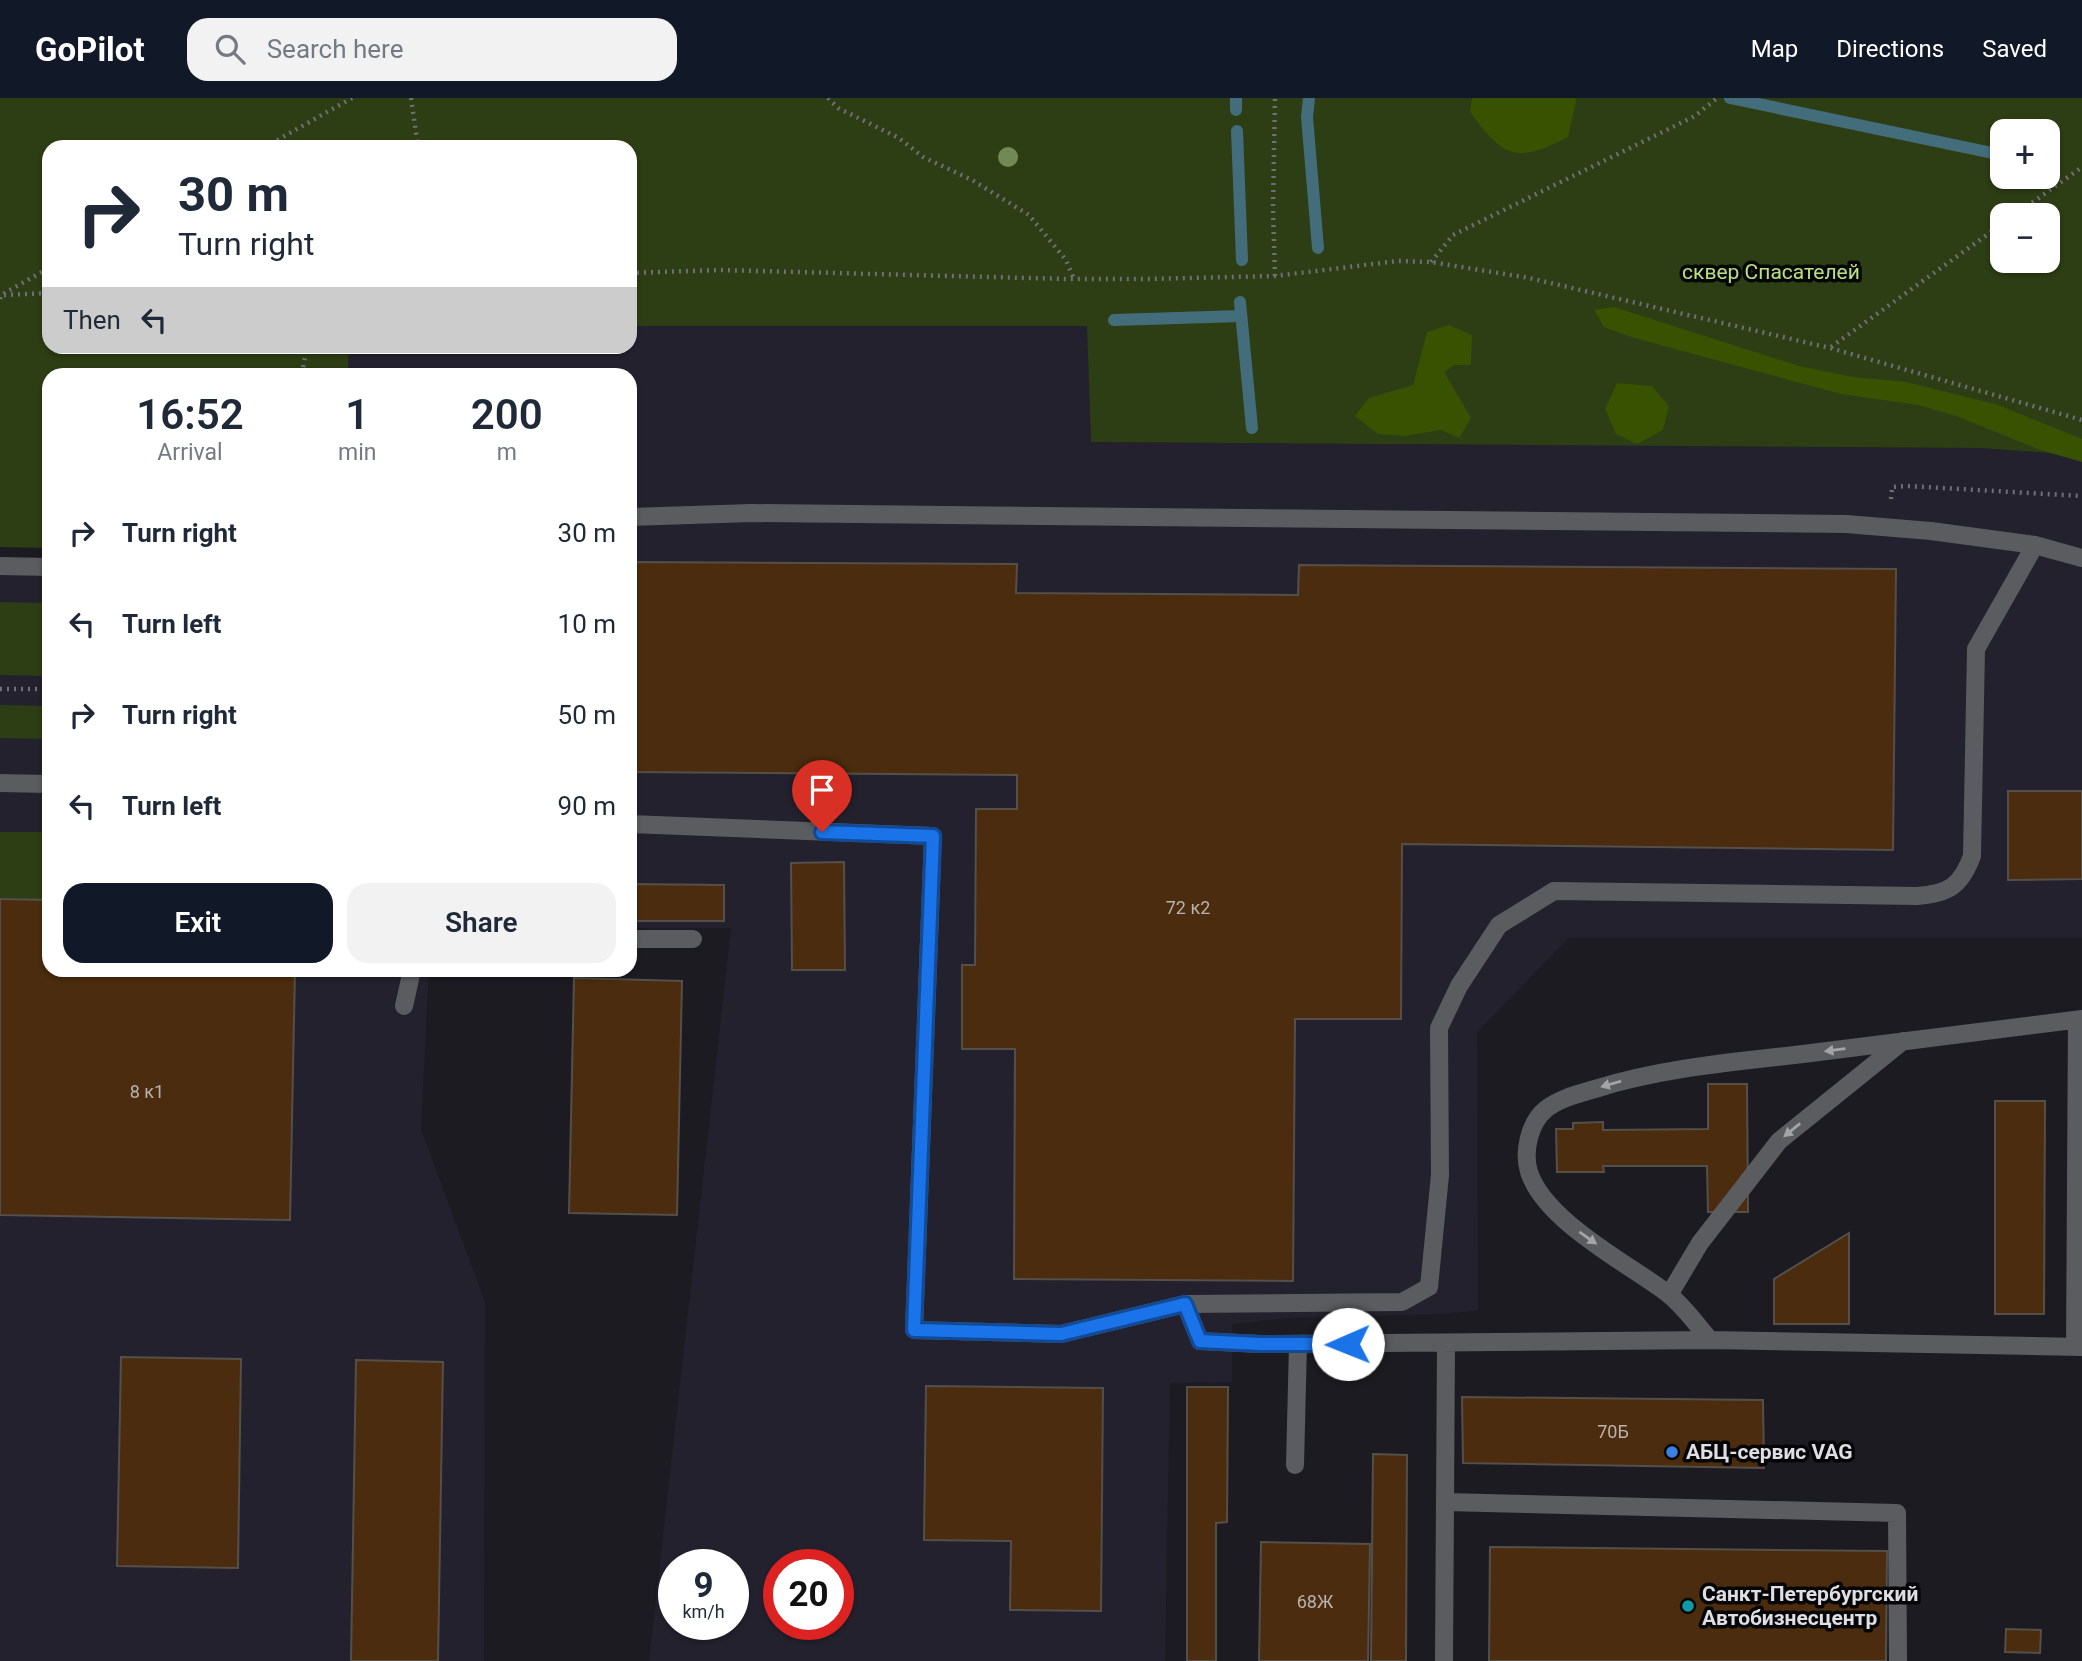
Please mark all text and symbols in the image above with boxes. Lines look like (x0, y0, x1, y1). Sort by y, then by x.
search box (187, 18, 677, 81)
text: GoPilot (35, 30, 145, 69)
icon: search (211, 30, 249, 68)
text: Search here (267, 34, 403, 64)
text: Map (1751, 35, 1798, 63)
text: Directions (1836, 35, 1944, 63)
text: Saved (1982, 35, 2047, 63)
map controls (1990, 119, 2060, 273)
button: + (1990, 119, 2060, 189)
text: 30 m (178, 166, 289, 223)
icon: right (63, 168, 154, 259)
button: − (1990, 203, 2060, 273)
text: Turn right (178, 225, 314, 263)
park label: cквер Спасателей (1682, 260, 1860, 284)
icon: left (135, 301, 173, 339)
text: Then (63, 305, 121, 335)
text: 16:52 (136, 390, 244, 439)
text: 1 (345, 390, 369, 439)
text: 200 (471, 390, 543, 439)
text: Arrival (157, 439, 223, 466)
text: min (338, 439, 376, 466)
text: m (497, 439, 517, 466)
icon: right (63, 514, 101, 552)
text: Turn right (122, 518, 237, 548)
text: 30 m (558, 518, 616, 548)
icon: left (63, 605, 101, 643)
text: Turn left (122, 609, 221, 639)
text: 10 m (558, 609, 616, 639)
icon: right (63, 696, 101, 734)
text: Turn right (122, 700, 237, 730)
text: 50 m (558, 700, 616, 730)
pin (792, 760, 852, 832)
icon: arrive (803, 771, 841, 809)
icon: left (63, 787, 101, 825)
text: Turn left (122, 791, 221, 821)
text: 90 m (558, 791, 616, 821)
button: Exit (63, 883, 333, 963)
button: Share (347, 883, 616, 963)
house number: 72 к2 (1166, 897, 1210, 918)
one-way arrow (1824, 1044, 1846, 1055)
one-way arrow (1600, 1080, 1621, 1090)
house number: 8 к1 (130, 1081, 164, 1102)
one-way arrow (1784, 1122, 1801, 1137)
one-way arrow (1579, 1231, 1597, 1245)
position arrow (1311, 1307, 1385, 1381)
house number: 70Б (1597, 1421, 1629, 1442)
place label: АБЦ-сервис VAG (1686, 1440, 1853, 1464)
marker: АБЦ-сервис VAG (1664, 1444, 1680, 1460)
speed limit sign: 20 (763, 1549, 854, 1640)
text: 9 (693, 1565, 714, 1606)
place label: Санкт-Петербургский Автобизнесцентр (1702, 1582, 1918, 1630)
house number: 68Ж (1297, 1591, 1334, 1612)
marker: Санкт-Петербургский Автобизнесцентр (1680, 1598, 1696, 1614)
text: km/h (682, 1601, 725, 1622)

